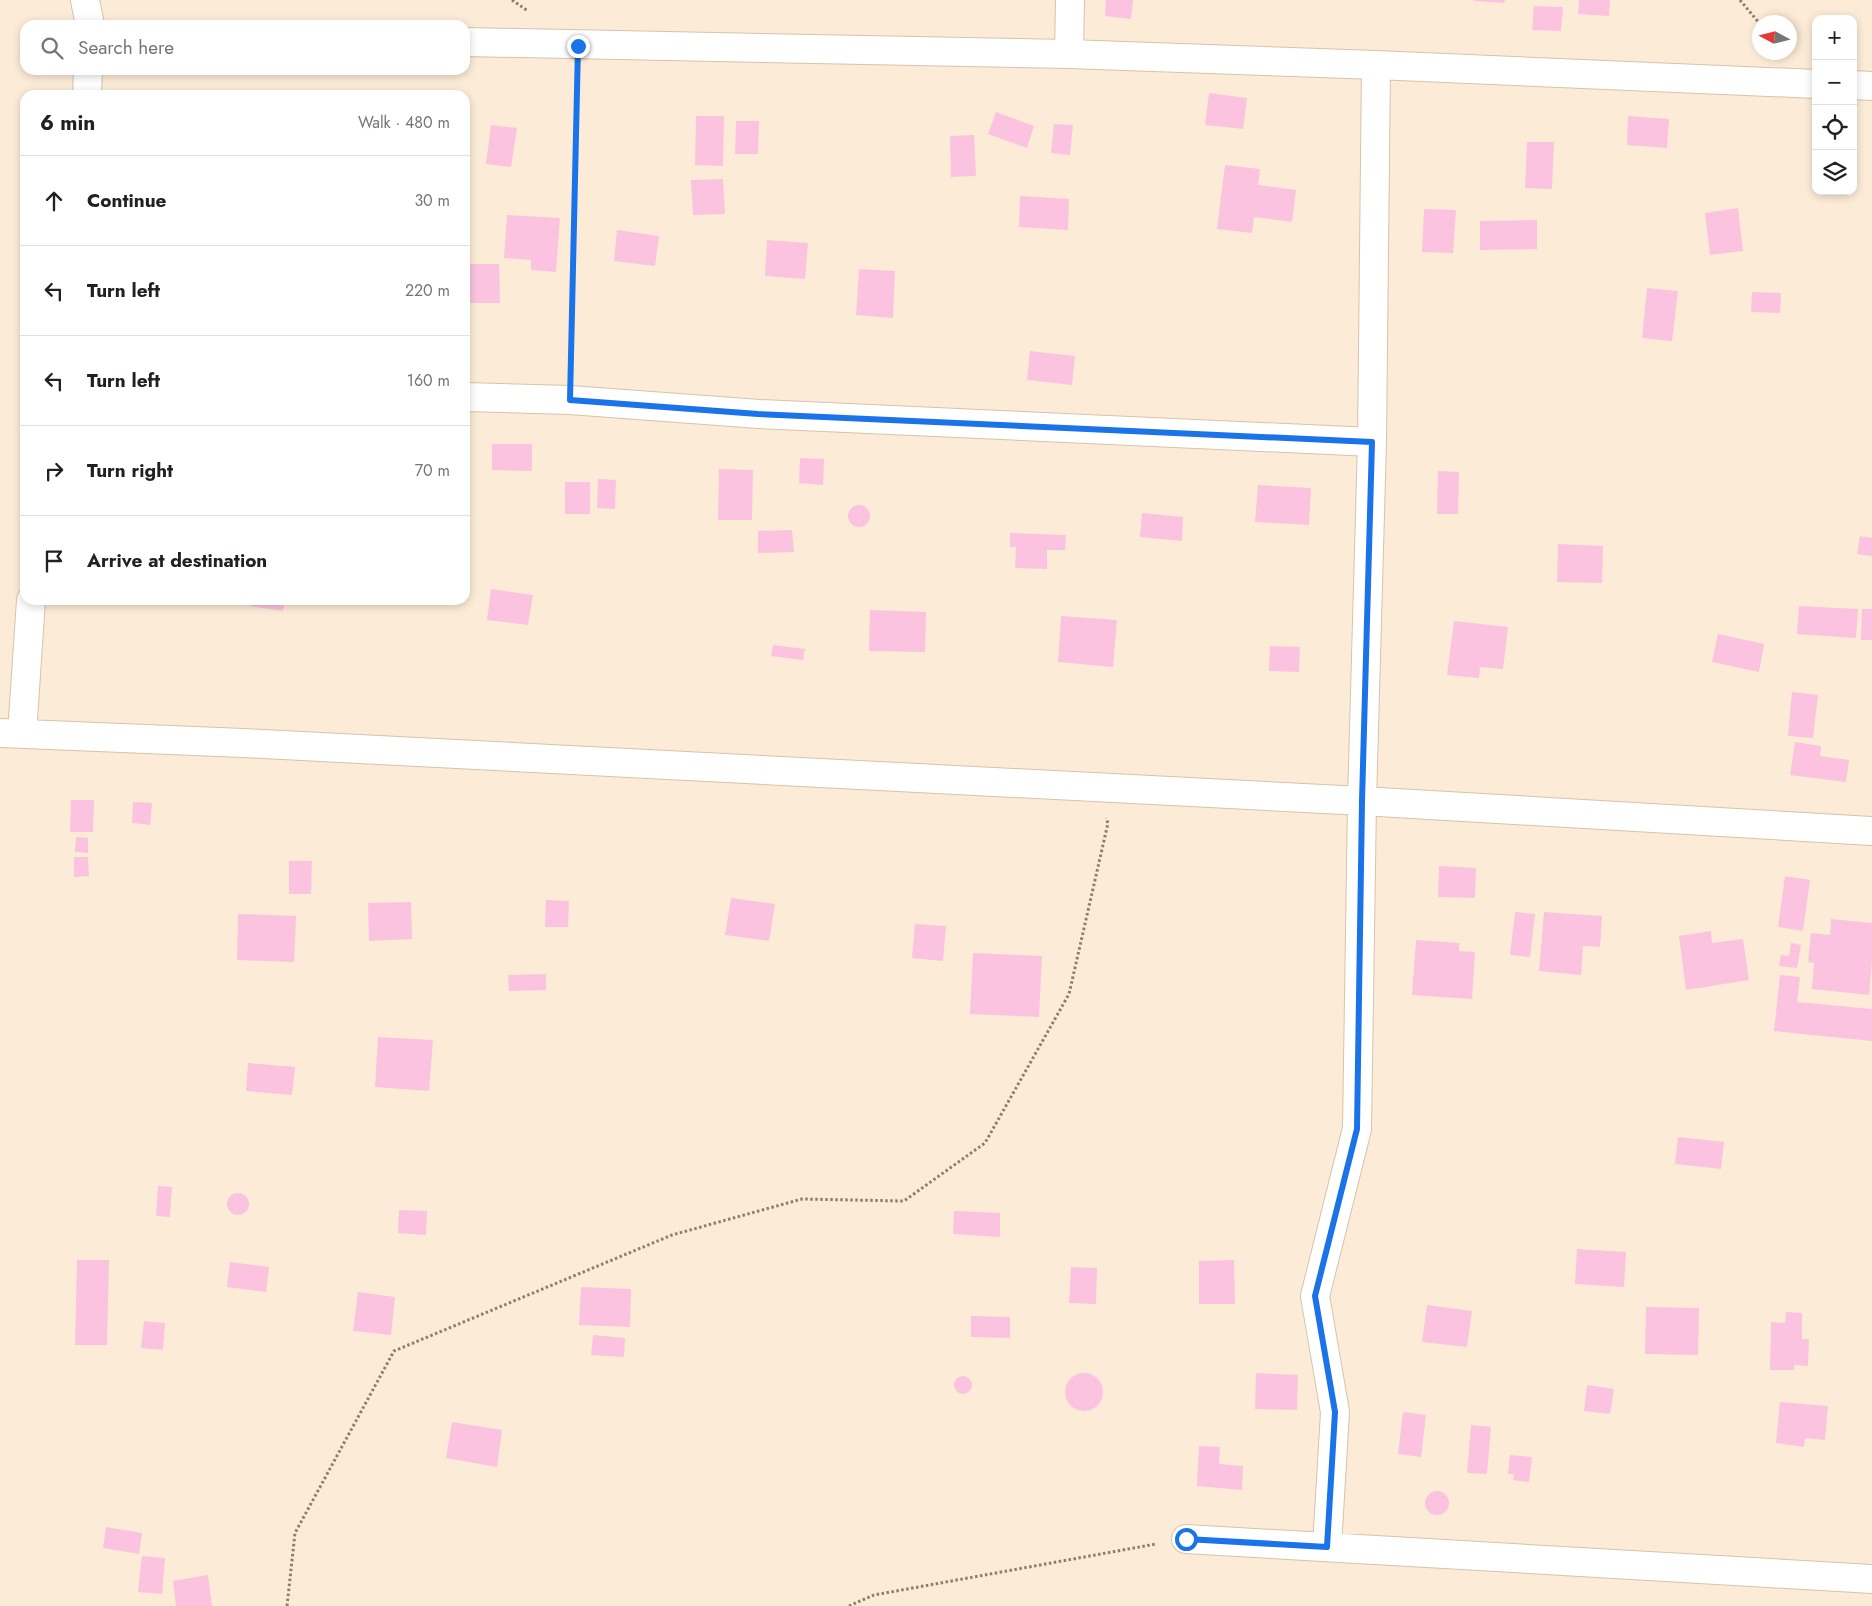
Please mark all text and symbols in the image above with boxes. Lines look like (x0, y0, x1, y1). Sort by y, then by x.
north arrow (1752, 15, 1797, 60)
map controls (1812, 15, 1857, 195)
button: + (1812, 15, 1857, 60)
search box (20, 20, 470, 75)
icon: search (38, 34, 66, 62)
text: Search here (78, 34, 174, 61)
route end (567, 35, 590, 58)
button: − (1812, 60, 1857, 105)
button: locate (1812, 105, 1857, 150)
text: 6 min (40, 108, 95, 138)
text: Walk · 480 m (358, 111, 450, 134)
button: layers (1812, 150, 1857, 195)
icon: ahead (40, 187, 68, 215)
text: Continue (87, 187, 166, 214)
text: 30 m (414, 189, 450, 212)
icon: left (40, 277, 68, 305)
text: Turn left (87, 277, 160, 304)
text: 220 m (405, 279, 450, 302)
icon: left (40, 367, 68, 395)
text: Turn left (87, 367, 160, 394)
text: 160 m (407, 369, 450, 392)
icon: right (40, 457, 68, 485)
text: Turn right (87, 457, 173, 484)
text: 70 m (415, 459, 450, 482)
icon: arrive (40, 547, 68, 575)
text: Arrive at destination (87, 547, 267, 574)
route start (1175, 1528, 1198, 1551)

